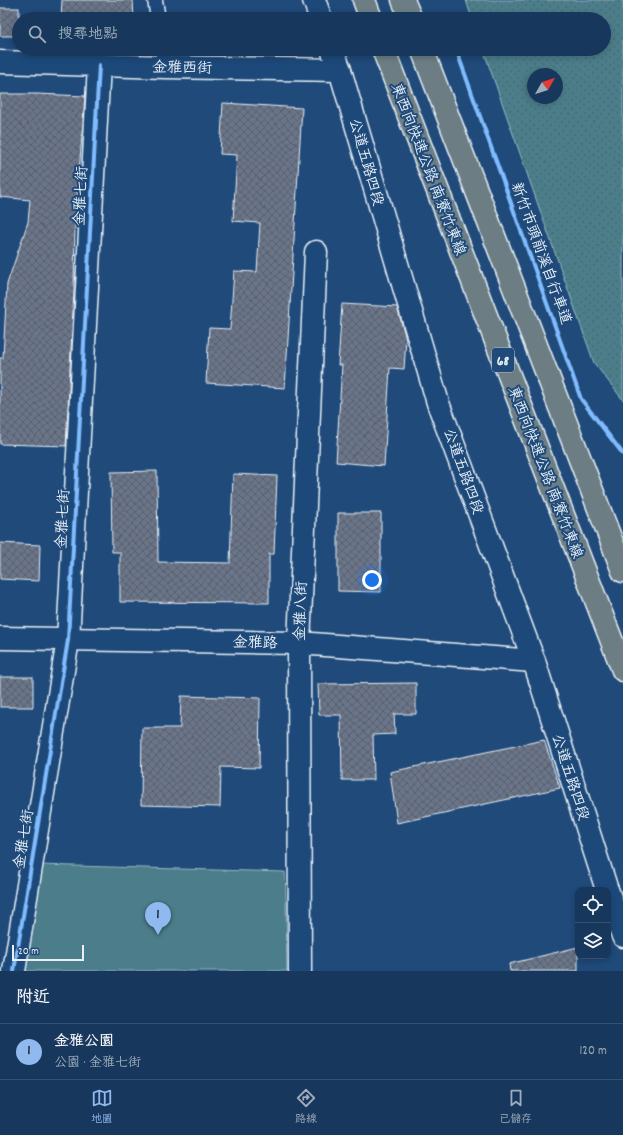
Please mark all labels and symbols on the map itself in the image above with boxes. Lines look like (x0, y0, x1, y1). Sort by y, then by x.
street label: 金雅西街 (152, 57, 212, 81)
north arrow (527, 68, 563, 104)
street label: 東西向快速公路 南寮竹東線 (384, 80, 470, 259)
street label: 公道五路四段 (342, 116, 388, 209)
street label: 金雅七街 (69, 166, 95, 227)
street label: 新竹市頭前溪自行車道 (504, 179, 576, 328)
road number: 68 (492, 348, 514, 372)
street label: 東西向快速公路 南寮竹東線 (501, 383, 587, 562)
street label: 公道五路四段 (436, 426, 488, 518)
street label: 金雅七街 (51, 489, 77, 550)
your location (362, 570, 382, 590)
street label: 金雅八街 (290, 581, 314, 641)
street label: 金雅路 (232, 633, 278, 655)
street label: 公道五路四段 (545, 731, 593, 824)
street label: 金雅七街 (9, 808, 41, 871)
pin: 1 (145, 902, 171, 935)
scale bar (12, 943, 84, 962)

